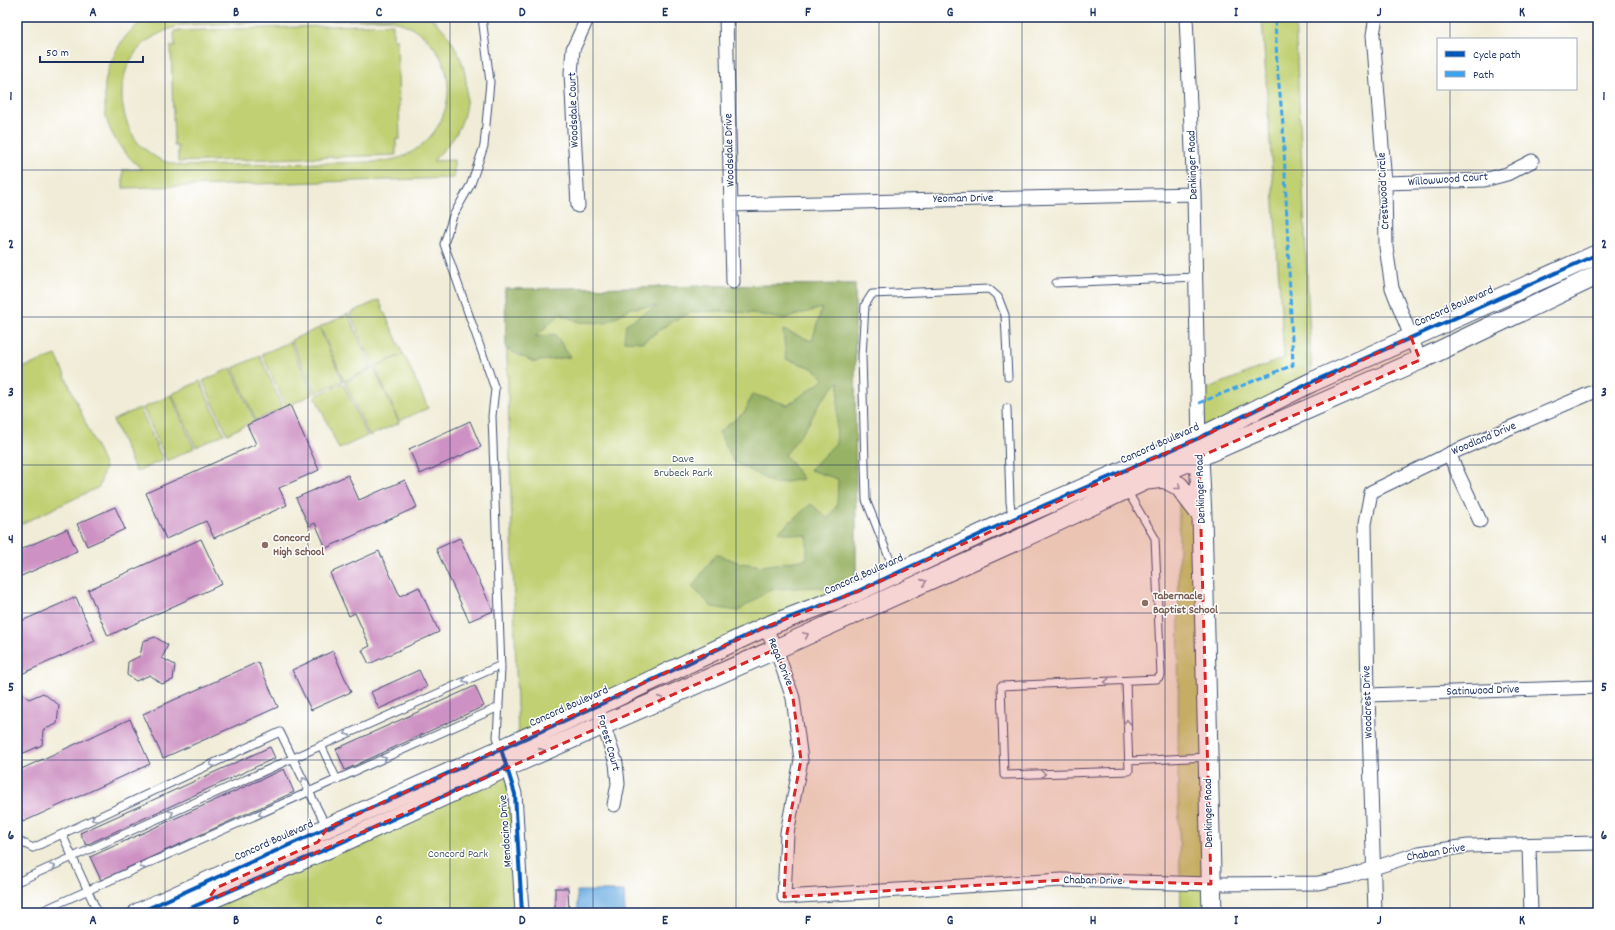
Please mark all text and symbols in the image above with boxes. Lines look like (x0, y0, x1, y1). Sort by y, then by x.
text: A (89, 4, 97, 23)
text: B (233, 4, 239, 23)
text: C (376, 4, 383, 23)
text: D (519, 4, 526, 23)
text: E (662, 4, 669, 23)
text: F (805, 4, 811, 23)
text: G (947, 4, 954, 23)
text: H (1090, 4, 1097, 23)
text: I (1234, 4, 1239, 23)
text: J (1377, 4, 1382, 23)
text: K (1519, 4, 1525, 23)
scale bar (40, 38, 143, 64)
legend (1437, 38, 1577, 90)
text: 50 m (46, 45, 69, 62)
text: Cycle path (1473, 47, 1521, 64)
text: Path (1473, 67, 1494, 84)
street label: Woodsdale Court (564, 71, 584, 148)
text: 1 (10, 88, 13, 107)
text: 1 (1603, 88, 1606, 107)
street label: Woodsdale Drive (720, 113, 740, 187)
street label: Denkinger Road (1183, 130, 1203, 200)
street label: Crestwood Circle (1373, 152, 1395, 230)
street label: Willowwood Court (1408, 169, 1489, 191)
street label: Yeoman Drive (933, 190, 993, 208)
text: 2 (8, 236, 14, 255)
text: 2 (1601, 236, 1607, 255)
street label: Concord Boulevard (1412, 282, 1496, 332)
text: 3 (8, 384, 14, 403)
text: 3 (1601, 384, 1607, 403)
street label: Woodland Drive (1449, 418, 1519, 460)
street label: Concord Boulevard (1118, 419, 1202, 469)
park label: Dave Brubeck Park (654, 451, 712, 482)
street label: Denkinger Road (1191, 454, 1211, 524)
one-way arrow (1173, 483, 1181, 490)
place label: Concord High School (273, 530, 324, 561)
text: 4 (8, 531, 14, 550)
text: 4 (1601, 531, 1607, 550)
marker: Concord High School (260, 540, 270, 550)
street label: Concord Boulevard (822, 550, 906, 600)
one-way arrow (920, 579, 928, 587)
place label: Tabernacle Baptist School (1153, 588, 1218, 619)
marker: Tabernacle Baptist School (1140, 598, 1150, 608)
one-way arrow (801, 632, 809, 640)
street label: Regal Drive (763, 635, 797, 689)
street label: Woodcrest Drive (1358, 665, 1378, 739)
one-way arrow (462, 676, 469, 684)
one-way arrow (1104, 677, 1110, 686)
text: 5 (8, 679, 14, 698)
text: 5 (1601, 679, 1607, 698)
street label: Satinwood Drive (1446, 681, 1520, 701)
street label: Concord Boulevard (527, 682, 611, 732)
one-way arrow (657, 696, 665, 704)
street label: Forest Court (592, 713, 624, 774)
one-way arrow (1123, 719, 1132, 725)
one-way arrow (343, 728, 351, 736)
one-way arrow (538, 748, 546, 756)
one-way arrow (380, 756, 387, 764)
one-way arrow (208, 759, 216, 767)
one-way arrow (1040, 770, 1046, 778)
one-way arrow (301, 777, 309, 785)
street label: Denkinger Road (1200, 778, 1218, 848)
street label: Mendocino Drive (495, 794, 517, 868)
one-way arrow (258, 809, 266, 817)
one-way arrow (167, 810, 175, 818)
one-way arrow (90, 814, 98, 822)
street label: Concord Boulevard (232, 816, 316, 866)
text: 6 (8, 827, 15, 846)
text: 6 (1601, 827, 1608, 846)
street label: Chaban Drive (1405, 839, 1467, 867)
park label: Concord Park (428, 846, 488, 863)
one-way arrow (139, 862, 146, 870)
one-way arrow (48, 864, 56, 872)
street label: Chaban Drive (1063, 872, 1123, 890)
text: A (89, 912, 97, 930)
text: B (233, 912, 239, 930)
text: C (376, 912, 383, 930)
text: D (519, 912, 526, 930)
text: E (662, 912, 669, 930)
text: F (805, 912, 811, 930)
text: G (947, 912, 954, 930)
text: H (1090, 912, 1097, 930)
text: I (1234, 912, 1239, 930)
text: J (1377, 912, 1382, 930)
text: K (1519, 912, 1525, 930)

